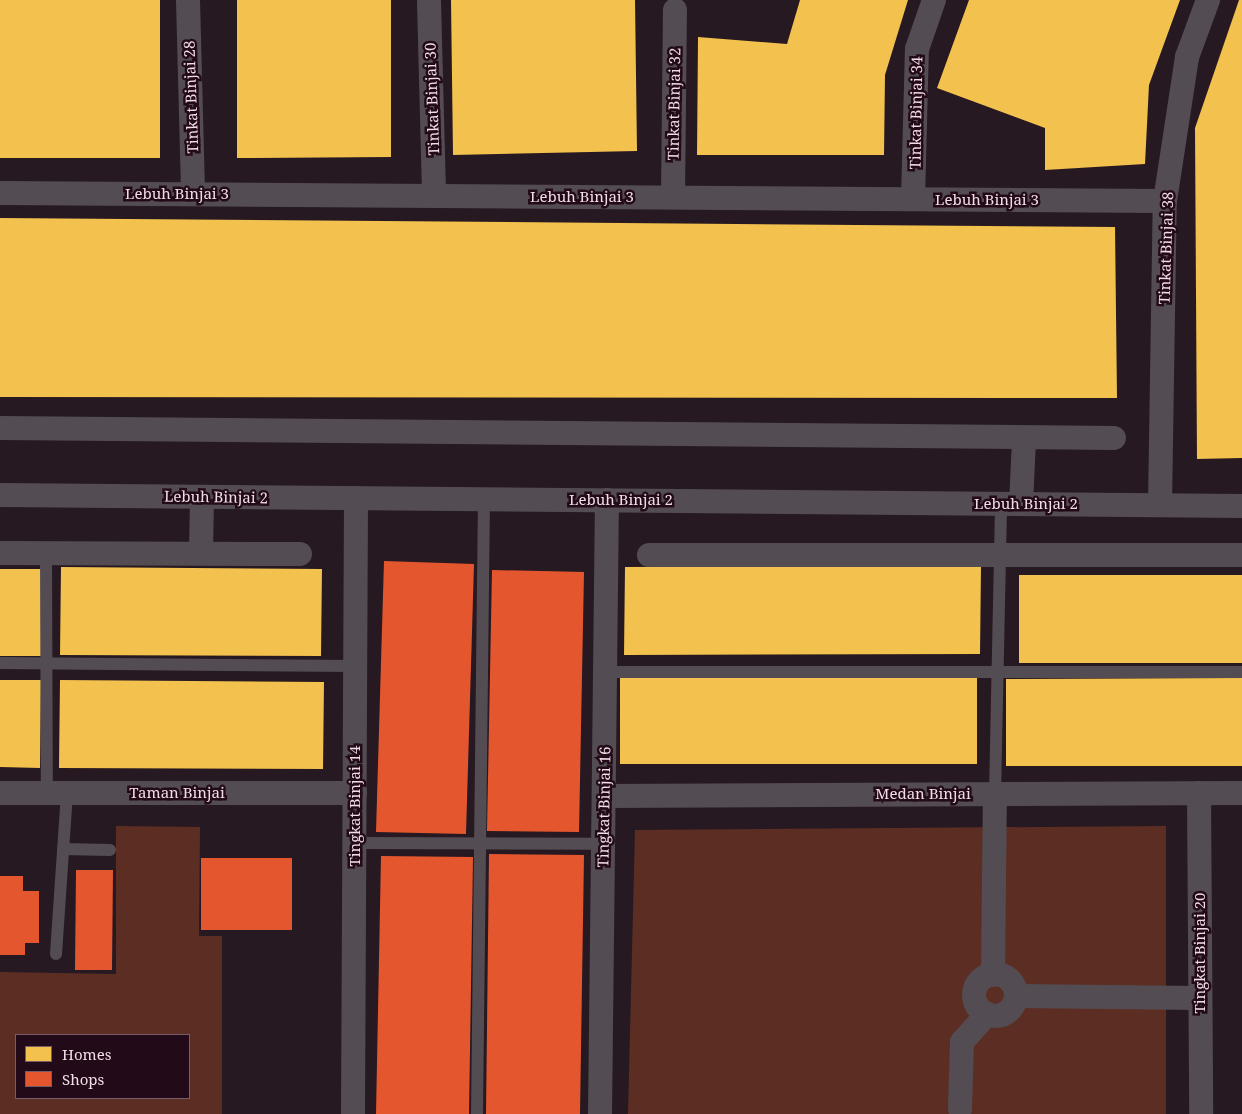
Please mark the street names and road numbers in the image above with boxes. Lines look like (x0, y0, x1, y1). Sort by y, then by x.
street label: Tinkat Binjai 28 (180, 40, 202, 154)
street label: Tinkat Binjai 30 (421, 42, 443, 156)
street label: Tinkat Binjai 32 (664, 47, 684, 161)
street label: Tinkat Binjai 34 (906, 56, 926, 170)
street label: Lebuh Binjai 3 (125, 185, 229, 203)
street label: Lebuh Binjai 3 (530, 188, 634, 206)
street label: Lebuh Binjai 3 (935, 191, 1039, 209)
street label: Tinkat Binjai 38 (1155, 191, 1177, 305)
street label: Lebuh Binjai 2 (164, 487, 268, 507)
street label: Lebuh Binjai 2 (569, 491, 673, 509)
street label: Lebuh Binjai 2 (974, 495, 1078, 513)
street label: Tingkat Binjai 14 (346, 746, 364, 866)
street label: Tingkat Binjai 16 (594, 746, 614, 868)
street label: Taman Binjai (129, 784, 225, 802)
street label: Medan Binjai (875, 785, 971, 803)
street label: Tingkat Binjai 20 (1191, 893, 1209, 1013)

